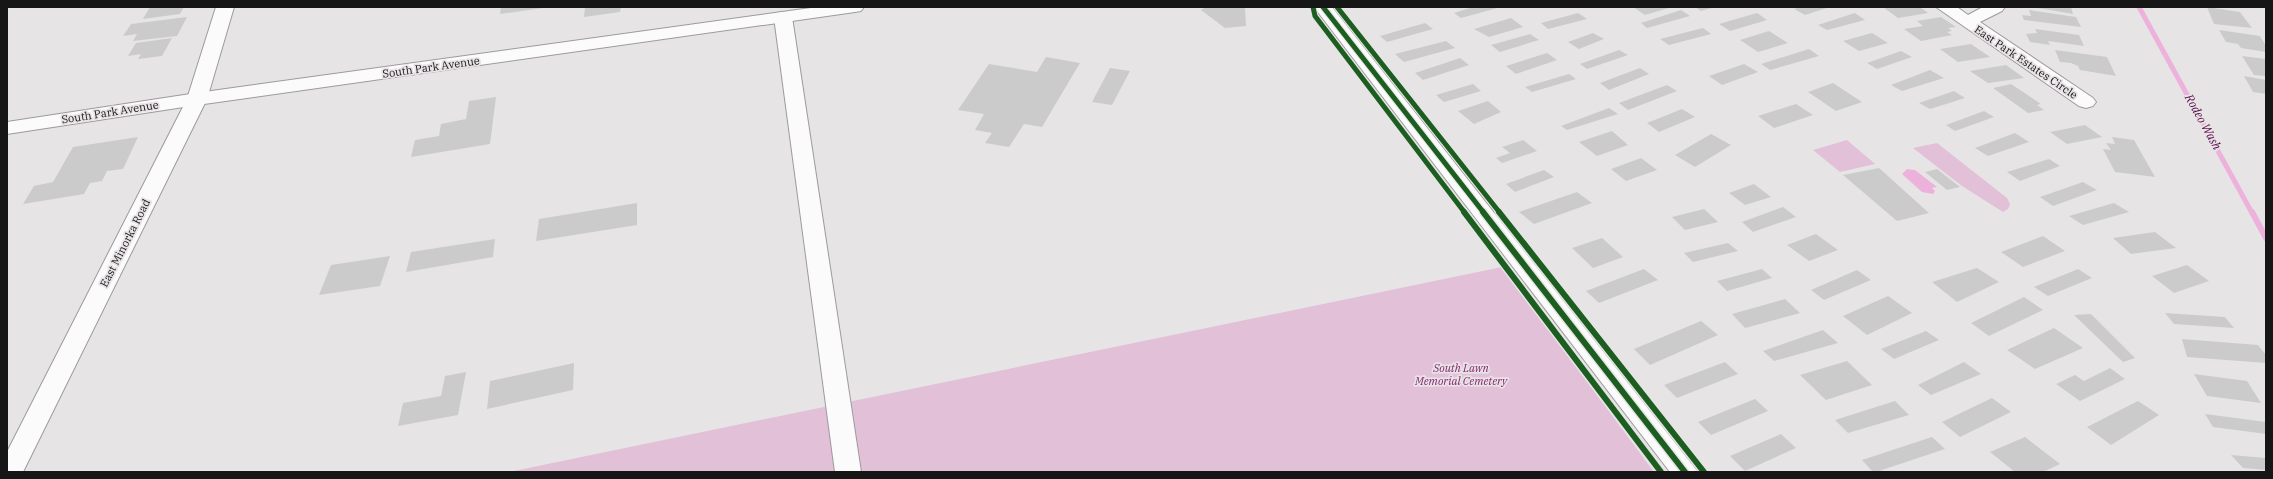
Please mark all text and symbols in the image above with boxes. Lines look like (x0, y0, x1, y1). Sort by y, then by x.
street label: East Park Estates Circle (1972, 22, 2080, 102)
street label: South Park Avenue (381, 53, 481, 81)
water label: Rodeo Wash (2181, 90, 2225, 153)
street label: South Park Avenue (61, 97, 160, 127)
street label: East Minorka Road (97, 196, 153, 289)
park label: South Lawn Memorial Cemetery (1414, 361, 1508, 388)

